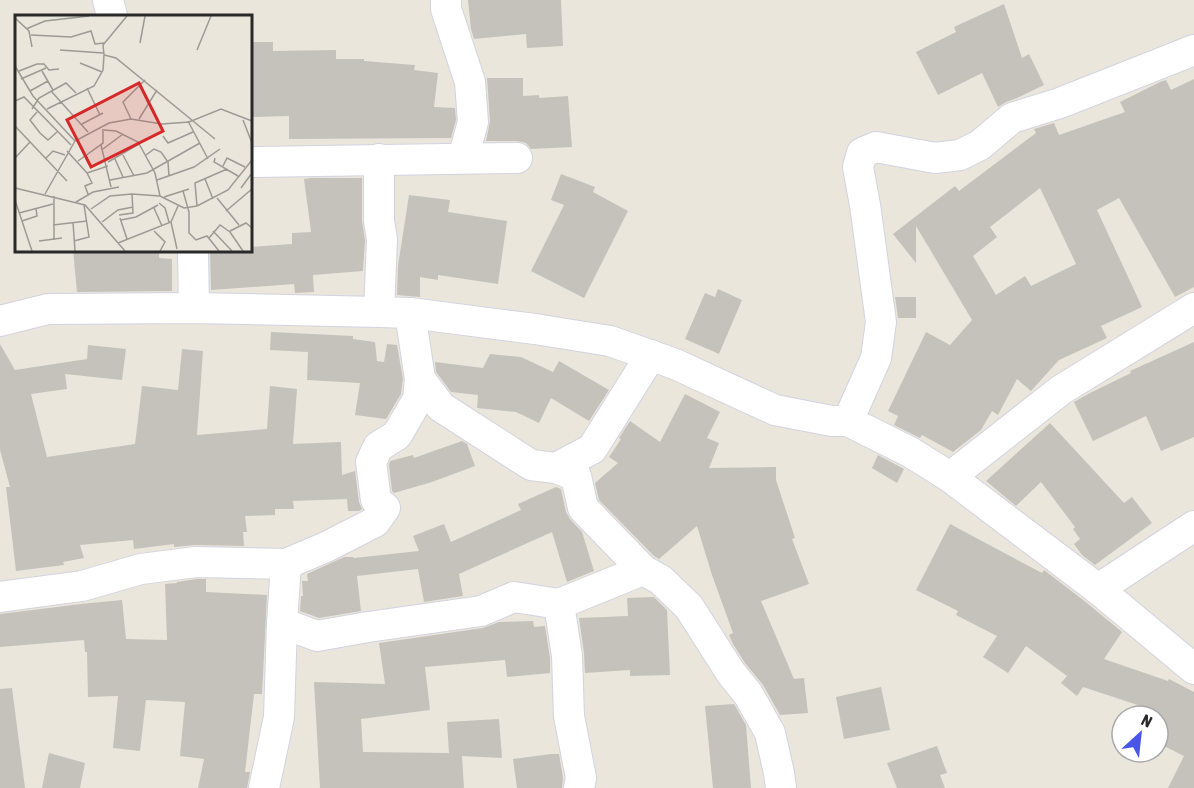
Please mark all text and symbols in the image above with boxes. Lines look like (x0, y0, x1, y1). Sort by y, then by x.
inset map (15, 15, 252, 252)
north arrow (1110, 704, 1170, 764)
text: N (1139, 710, 1155, 731)

